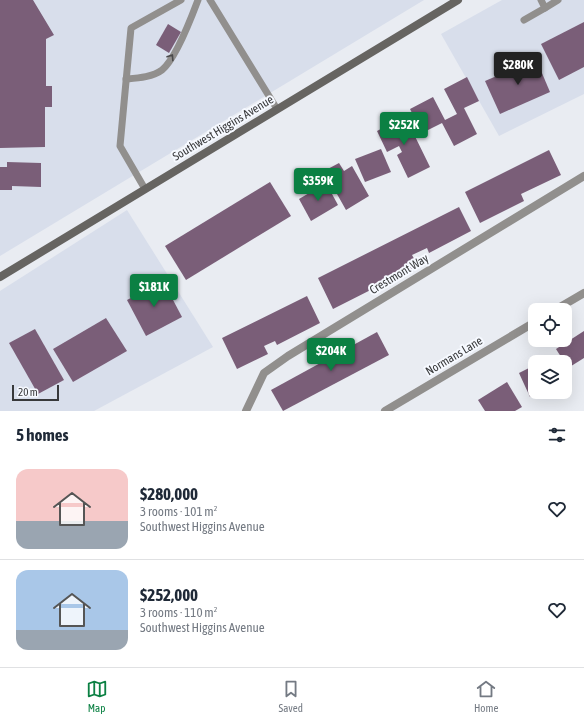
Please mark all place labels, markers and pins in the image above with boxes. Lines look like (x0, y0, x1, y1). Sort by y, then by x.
pin: $280K (490, 52, 546, 86)
pin: $252K (376, 112, 432, 146)
pin: $359K (290, 168, 346, 202)
pin: $181K (126, 274, 182, 308)
pin: $204K (303, 338, 359, 372)

